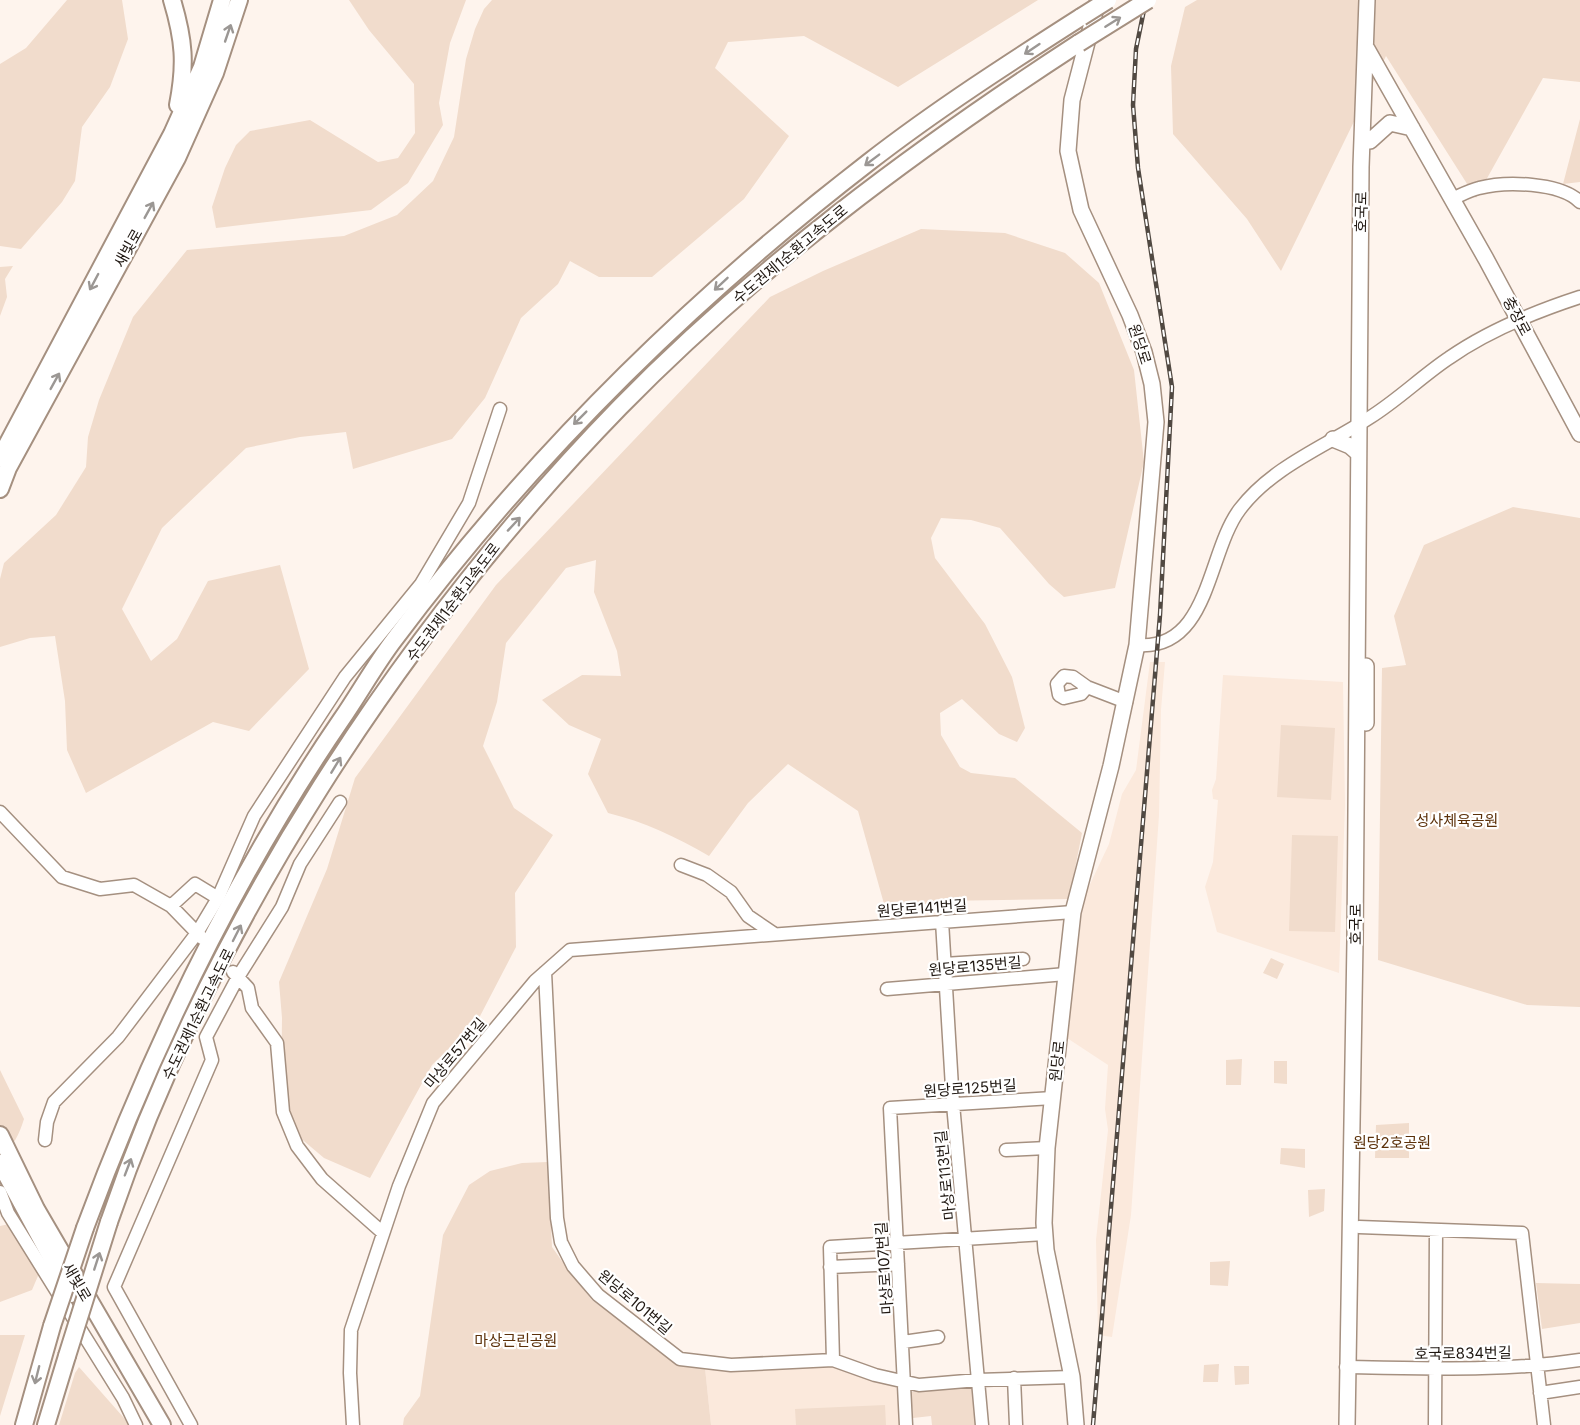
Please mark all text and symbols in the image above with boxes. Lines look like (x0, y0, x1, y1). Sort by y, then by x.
one-way arrow (1104, 15, 1121, 27)
one-way arrow (224, 24, 235, 43)
one-way arrow (1024, 43, 1041, 55)
one-way arrow (864, 154, 880, 166)
street label: 호국로 (1351, 191, 1371, 233)
street label: 수도권제1순환고속도로 (729, 200, 851, 308)
one-way arrow (143, 202, 155, 219)
street label: 새빛로 (110, 225, 146, 271)
one-way arrow (88, 272, 99, 290)
one-way arrow (714, 277, 729, 291)
street label: 충장로 (1499, 293, 1535, 339)
street label: 원당로 (1125, 321, 1155, 367)
one-way arrow (50, 373, 61, 391)
one-way arrow (573, 411, 588, 426)
one-way arrow (507, 517, 521, 532)
street label: 수도권제1순환고속도로 (402, 539, 504, 665)
one-way arrow (330, 757, 342, 774)
park label: 성사체육공원 (1416, 811, 1498, 830)
street label: 원당로141번길 (876, 895, 968, 921)
street label: 호국로 (1346, 903, 1365, 945)
one-way arrow (232, 924, 243, 942)
street label: 수도권제1순환고속도로 (158, 945, 238, 1083)
street label: 원당로135번길 (928, 952, 1022, 980)
street label: 마상로57번길 (420, 1014, 490, 1092)
street label: 원당로 (1045, 1039, 1069, 1083)
street label: 원당로125번길 (923, 1075, 1017, 1101)
street label: 마상로113번길 (931, 1129, 959, 1221)
park label: 원당2호공원 (1353, 1133, 1431, 1152)
one-way arrow (124, 1158, 135, 1176)
street label: 마상로107번길 (871, 1221, 897, 1315)
one-way arrow (92, 1252, 103, 1271)
street label: 새빛로 (58, 1259, 96, 1305)
street label: 원당로101번길 (594, 1266, 676, 1338)
park label: 마상근린공원 (475, 1331, 557, 1350)
street label: 호국로834번길 (1414, 1343, 1512, 1363)
one-way arrow (31, 1366, 42, 1385)

